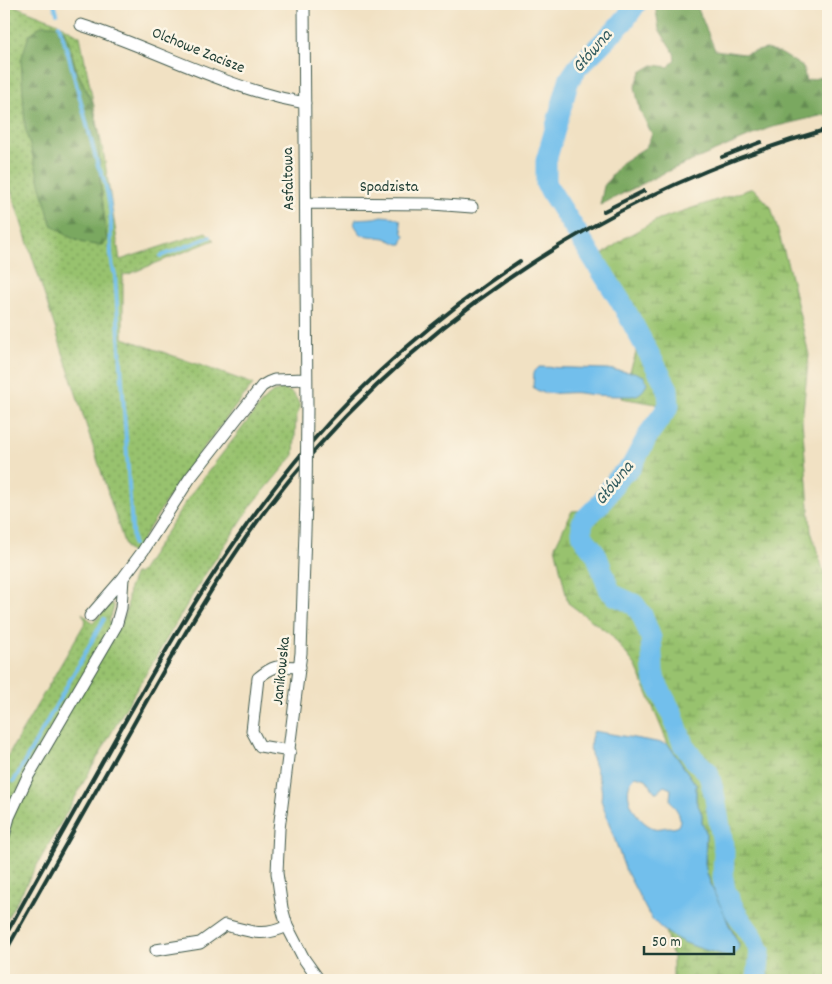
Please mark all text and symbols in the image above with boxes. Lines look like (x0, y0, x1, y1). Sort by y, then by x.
street label: Olchowe Zacisze (148, 22, 248, 80)
water label: Główna (567, 24, 620, 79)
street label: Asfaltowa (277, 147, 301, 211)
street label: Spadzista (360, 176, 419, 199)
water label: Główna (590, 455, 641, 511)
street label: Janikowska (267, 635, 297, 706)
scale bar (644, 924, 734, 956)
text: 50 m (652, 932, 681, 954)

